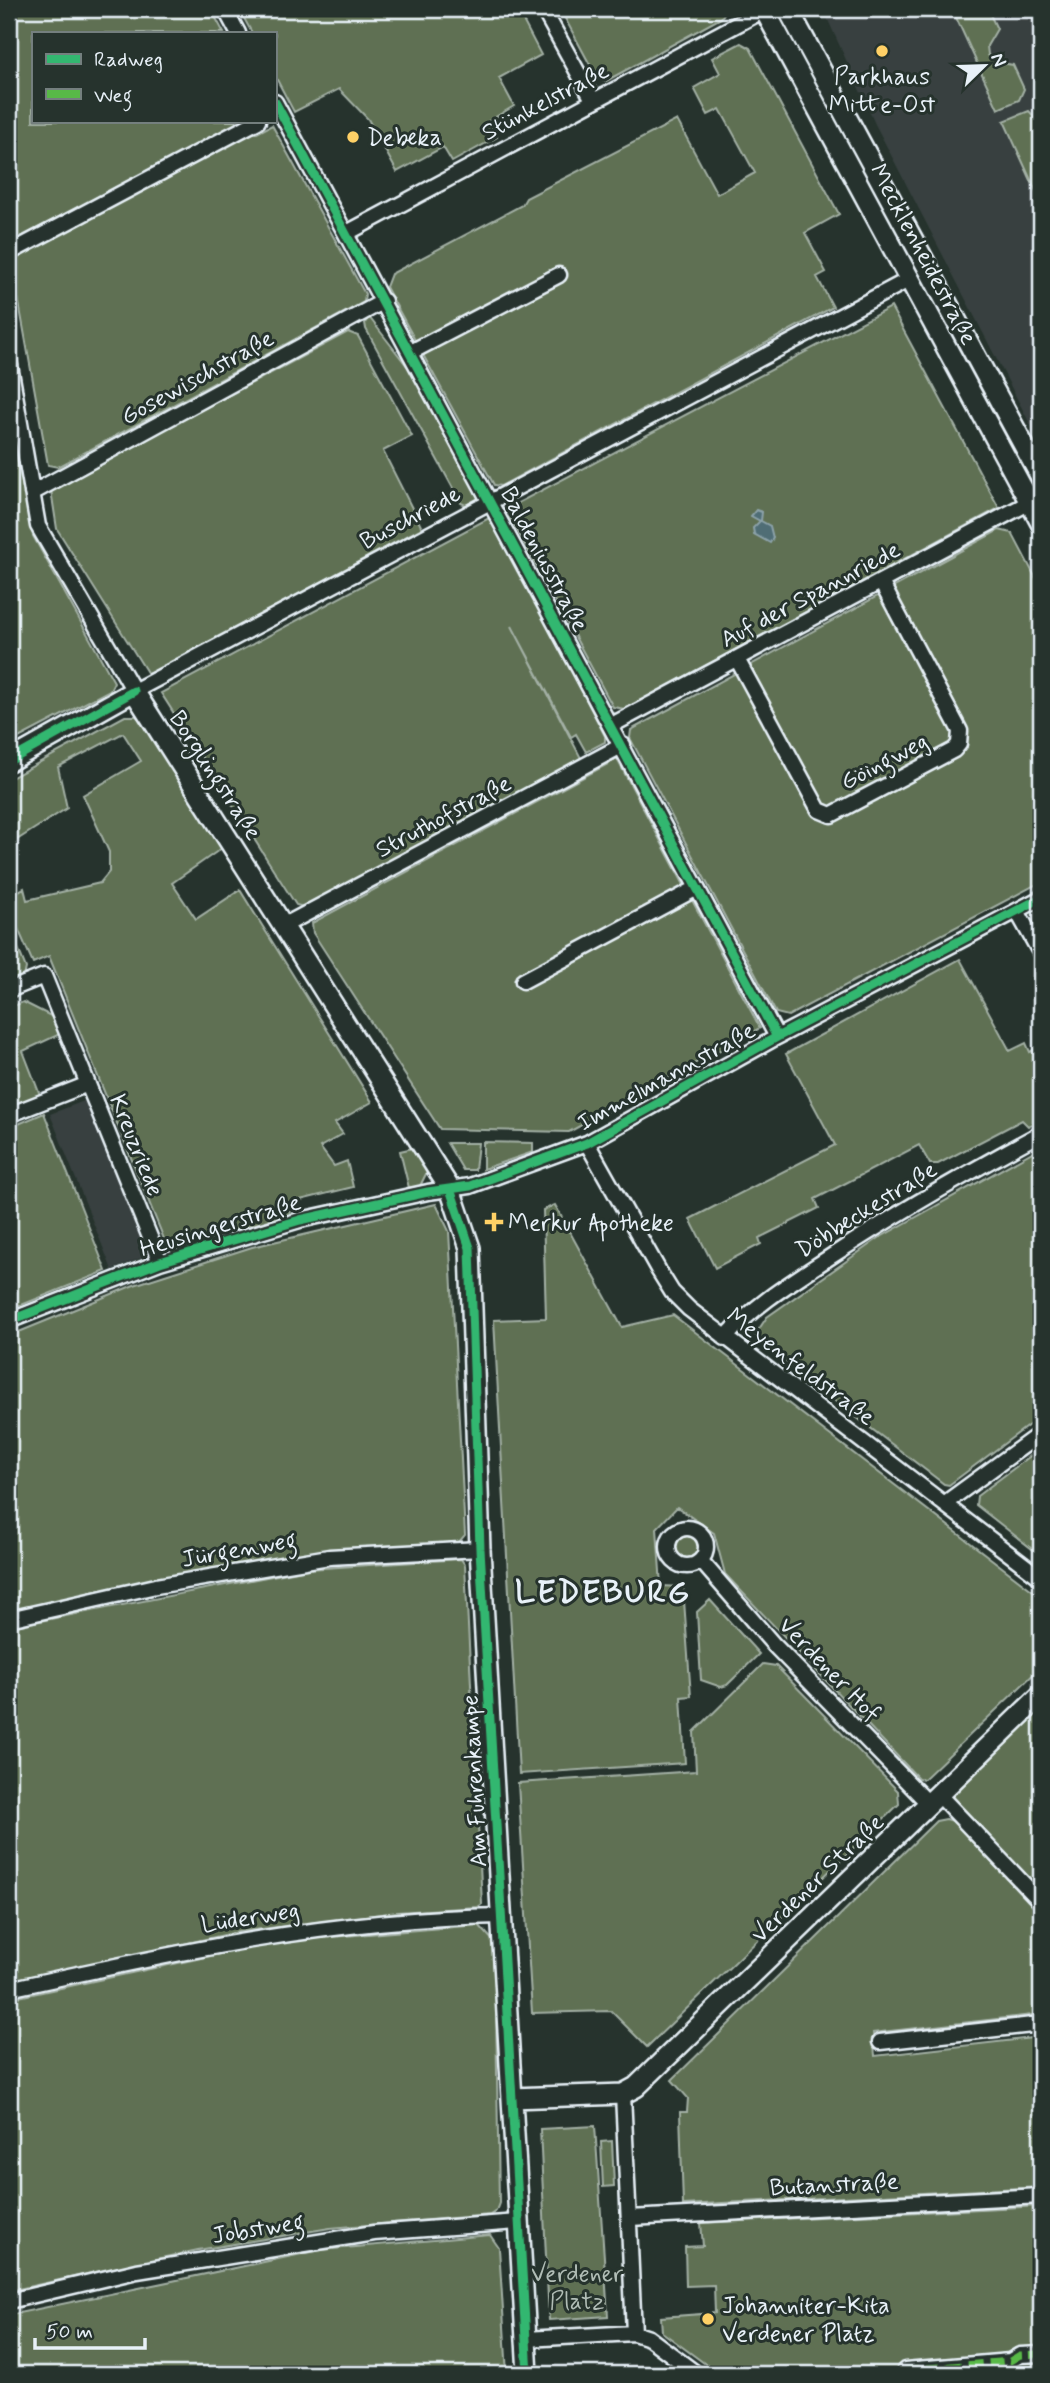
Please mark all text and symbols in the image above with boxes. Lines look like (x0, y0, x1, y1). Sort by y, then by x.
legend (32, 32, 276, 122)
north arrow (948, 32, 1018, 102)
marker: Parkhaus Mitte-Ost (874, 43, 890, 59)
text: Radweg (94, 46, 163, 74)
text: N (984, 49, 1012, 71)
street label: Stünkelstraße (477, 56, 615, 149)
place label: Parkhaus Mitte-Ost (829, 62, 936, 121)
text: Weg (94, 82, 132, 112)
place label: Debeka (367, 123, 442, 154)
marker: Debeka (345, 129, 361, 145)
street label: Mecklenheidestraße (862, 159, 984, 351)
street label: Gosewischstraße (116, 323, 280, 433)
street label: Buschriede (355, 479, 466, 558)
street label: Baldeniusstraße (492, 482, 595, 638)
street label: Auf der Spannriede (715, 535, 906, 656)
street label: Borglingstraße (159, 705, 268, 848)
street label: Göingweg (835, 726, 935, 801)
street label: Struthofstraße (371, 769, 517, 866)
street label: Immelmannstraße (572, 1015, 761, 1139)
street label: Kreuzriede (101, 1090, 170, 1201)
street label: Döbbeckestraße (790, 1154, 943, 1266)
street label: Heusingerstraße (136, 1187, 305, 1266)
place label: Merkur Apotheke (508, 1208, 674, 1242)
marker: Merkur Apotheke (486, 1214, 502, 1230)
street label: Meyenfeldstraße (720, 1301, 881, 1433)
street label: Jürgenweg (179, 1525, 300, 1579)
district label: LEDEBURG (515, 1572, 691, 1614)
street label: Verdener Hof (771, 1611, 887, 1729)
street label: Am Fuhrenkampe (456, 1694, 495, 1868)
street label: Verdener Straße (745, 1808, 891, 1950)
street label: Lüderweg (199, 1895, 301, 1941)
street label: Butanstraße (769, 2167, 899, 2204)
street label: Jobstweg (210, 2207, 307, 2255)
park label: Verdener Platz (531, 2259, 623, 2318)
place label: Johanniter-Kita Verdener Platz (722, 2291, 890, 2350)
scale bar (35, 2306, 145, 2350)
marker: Johanniter-Kita Verdener Platz (700, 2311, 716, 2327)
text: 50 m (46, 2318, 93, 2346)

